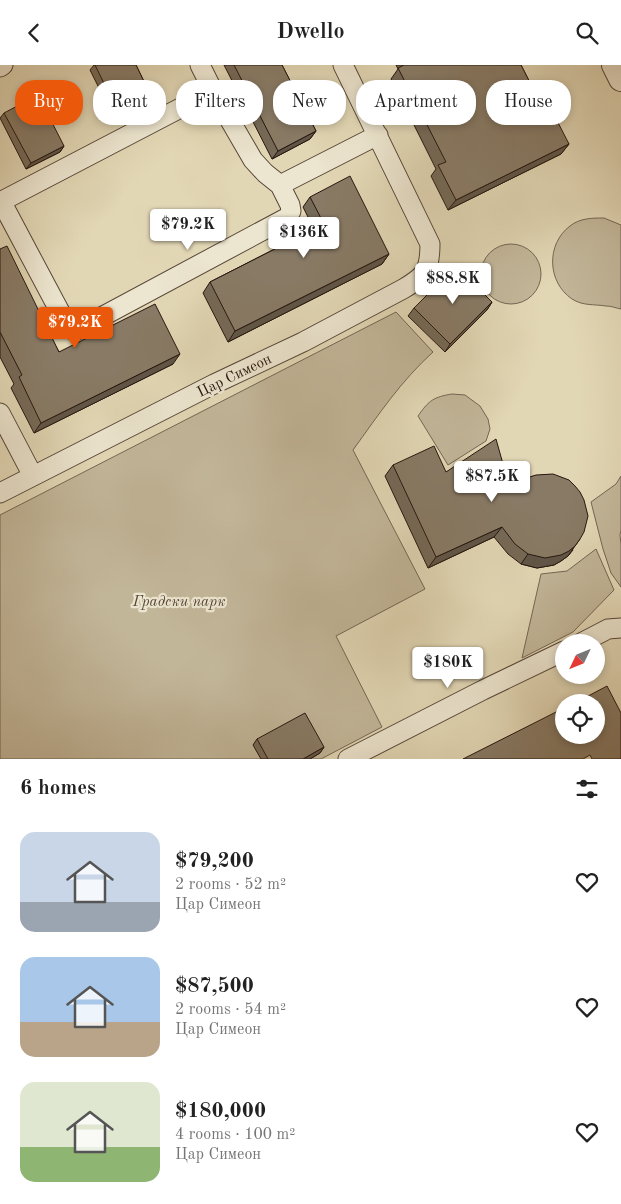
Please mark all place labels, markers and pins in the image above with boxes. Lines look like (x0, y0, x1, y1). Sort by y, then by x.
pin: $79.2K (147, 209, 229, 251)
pin: $136K (269, 217, 339, 259)
pin: $88.8K (412, 263, 494, 305)
pin: $79.2K (34, 307, 116, 349)
pin: $87.5K (451, 461, 533, 503)
pin: $180K (413, 647, 483, 689)

